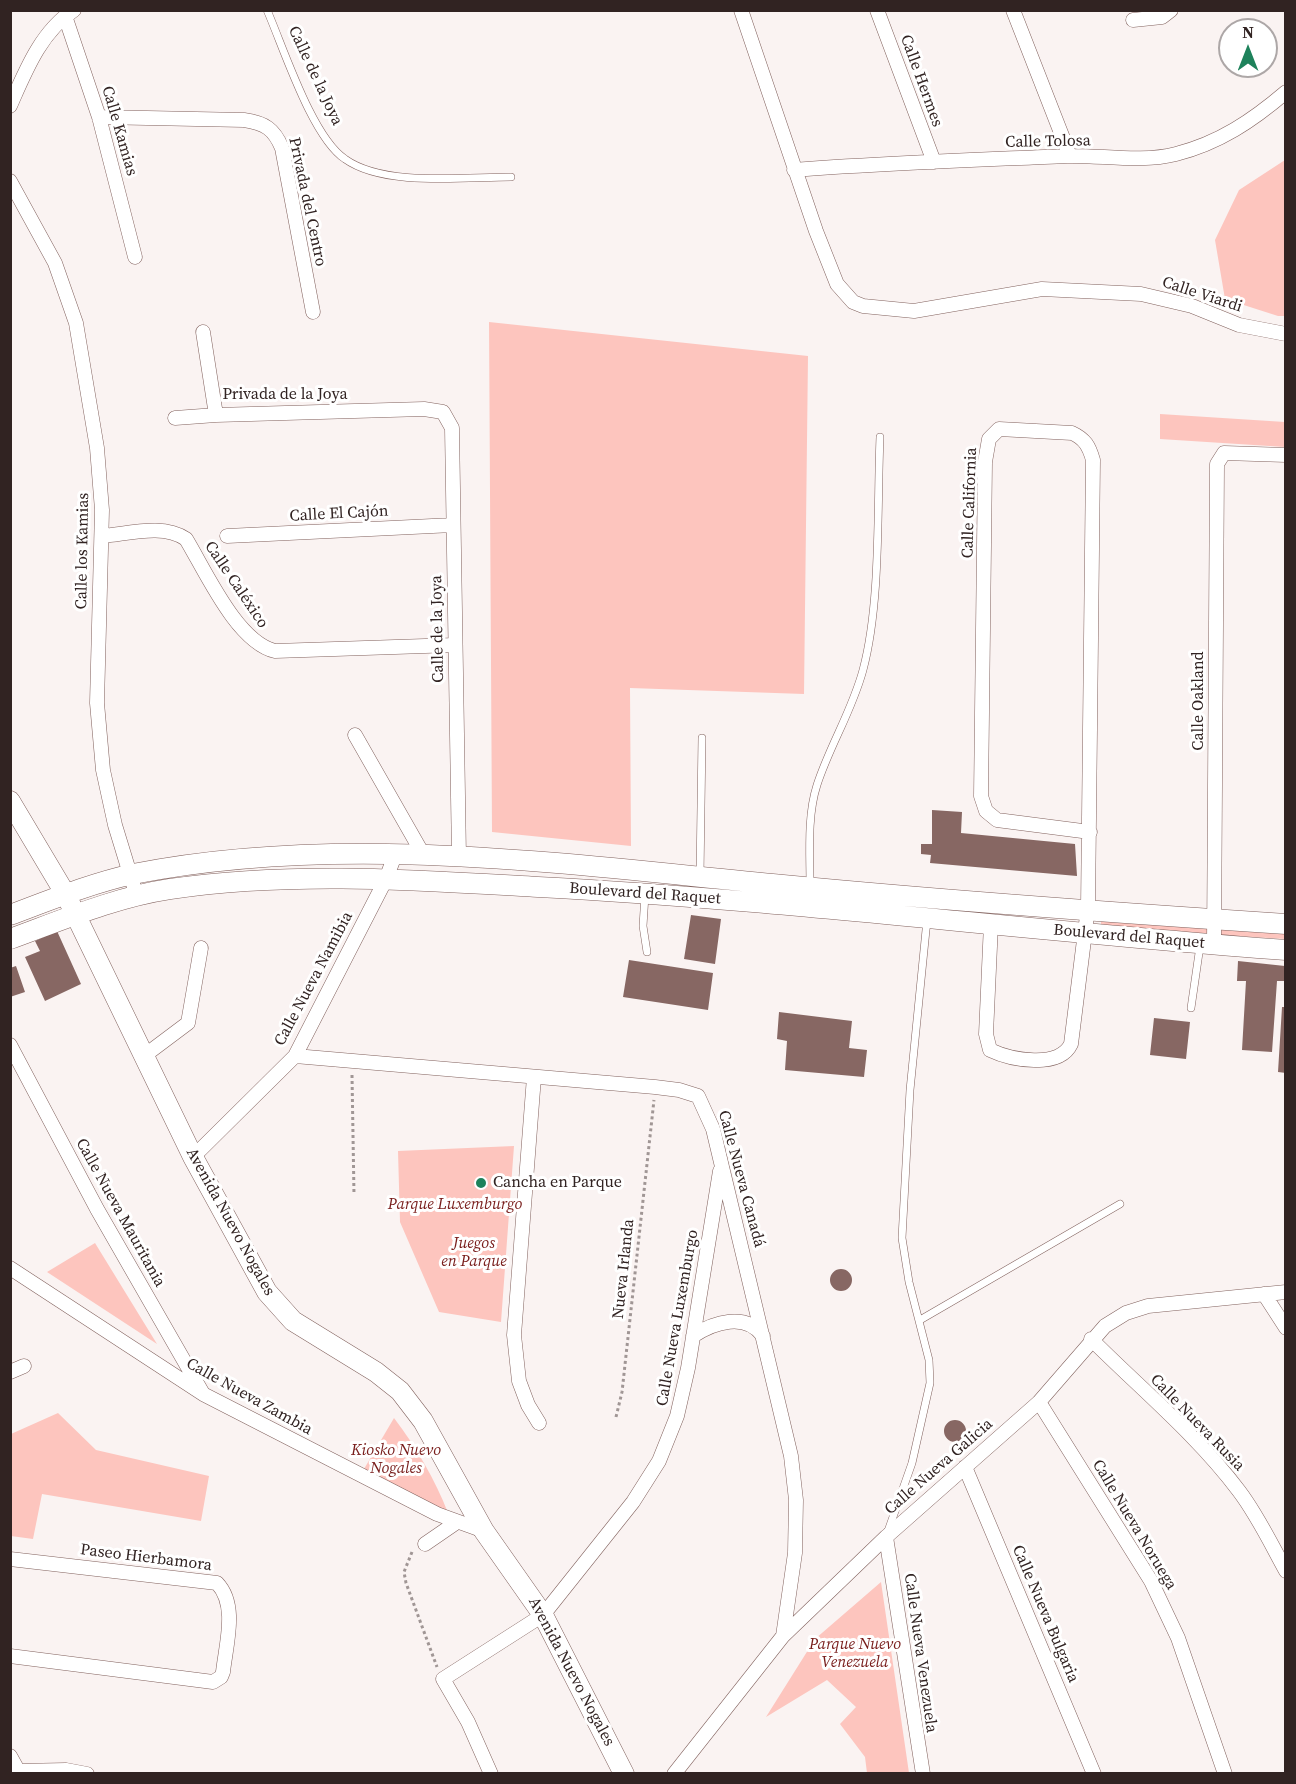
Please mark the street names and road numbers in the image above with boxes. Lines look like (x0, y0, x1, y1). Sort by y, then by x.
street label: Calle de la Joya (284, 23, 346, 129)
street label: Calle Hermes (895, 32, 947, 130)
street label: Calle Kamias (97, 84, 141, 178)
street label: Calle Tolosa (1005, 132, 1091, 152)
street label: Privada del Centro (284, 136, 330, 268)
street label: Calle Viardi (1159, 273, 1245, 317)
street label: Privada de la Joya (222, 385, 348, 405)
street label: Calle California (958, 447, 982, 559)
street label: Calle los Kamias (72, 492, 94, 610)
street label: Calle El Cajón (289, 502, 389, 526)
street label: Calle Caléxico (200, 538, 272, 632)
street label: Calle de la Joya (427, 575, 449, 683)
street label: Calle Oakland (1189, 651, 1209, 751)
street label: Boulevard del Raquet (569, 879, 721, 909)
street label: Calle Nueva Namibia (271, 909, 357, 1049)
street label: Boulevard del Raquet (1053, 921, 1205, 953)
street label: Calle Nueva Canadá (713, 1108, 769, 1250)
street label: Calle Nueva Mauritania (71, 1135, 169, 1291)
street label: Avenida Nuevo Nogales (181, 1145, 279, 1299)
street label: Nueva Irlanda (609, 1218, 639, 1320)
street label: Calle Nueva Luxemburgo (653, 1228, 703, 1408)
street label: Calle Nueva Zambia (183, 1354, 315, 1440)
street label: Calle Nueva Rusia (1146, 1371, 1248, 1475)
street label: Calle Nueva Galicia (881, 1415, 997, 1519)
street label: Calle Nueva Noruega (1088, 1456, 1180, 1594)
street label: Paseo Hierbamora (79, 1540, 213, 1576)
street label: Calle Nueva Bulgaria (1007, 1542, 1083, 1686)
street label: Calle Nueva Venezuela (899, 1572, 941, 1734)
street label: Avenida Nuevo Nogales (524, 1594, 618, 1750)

